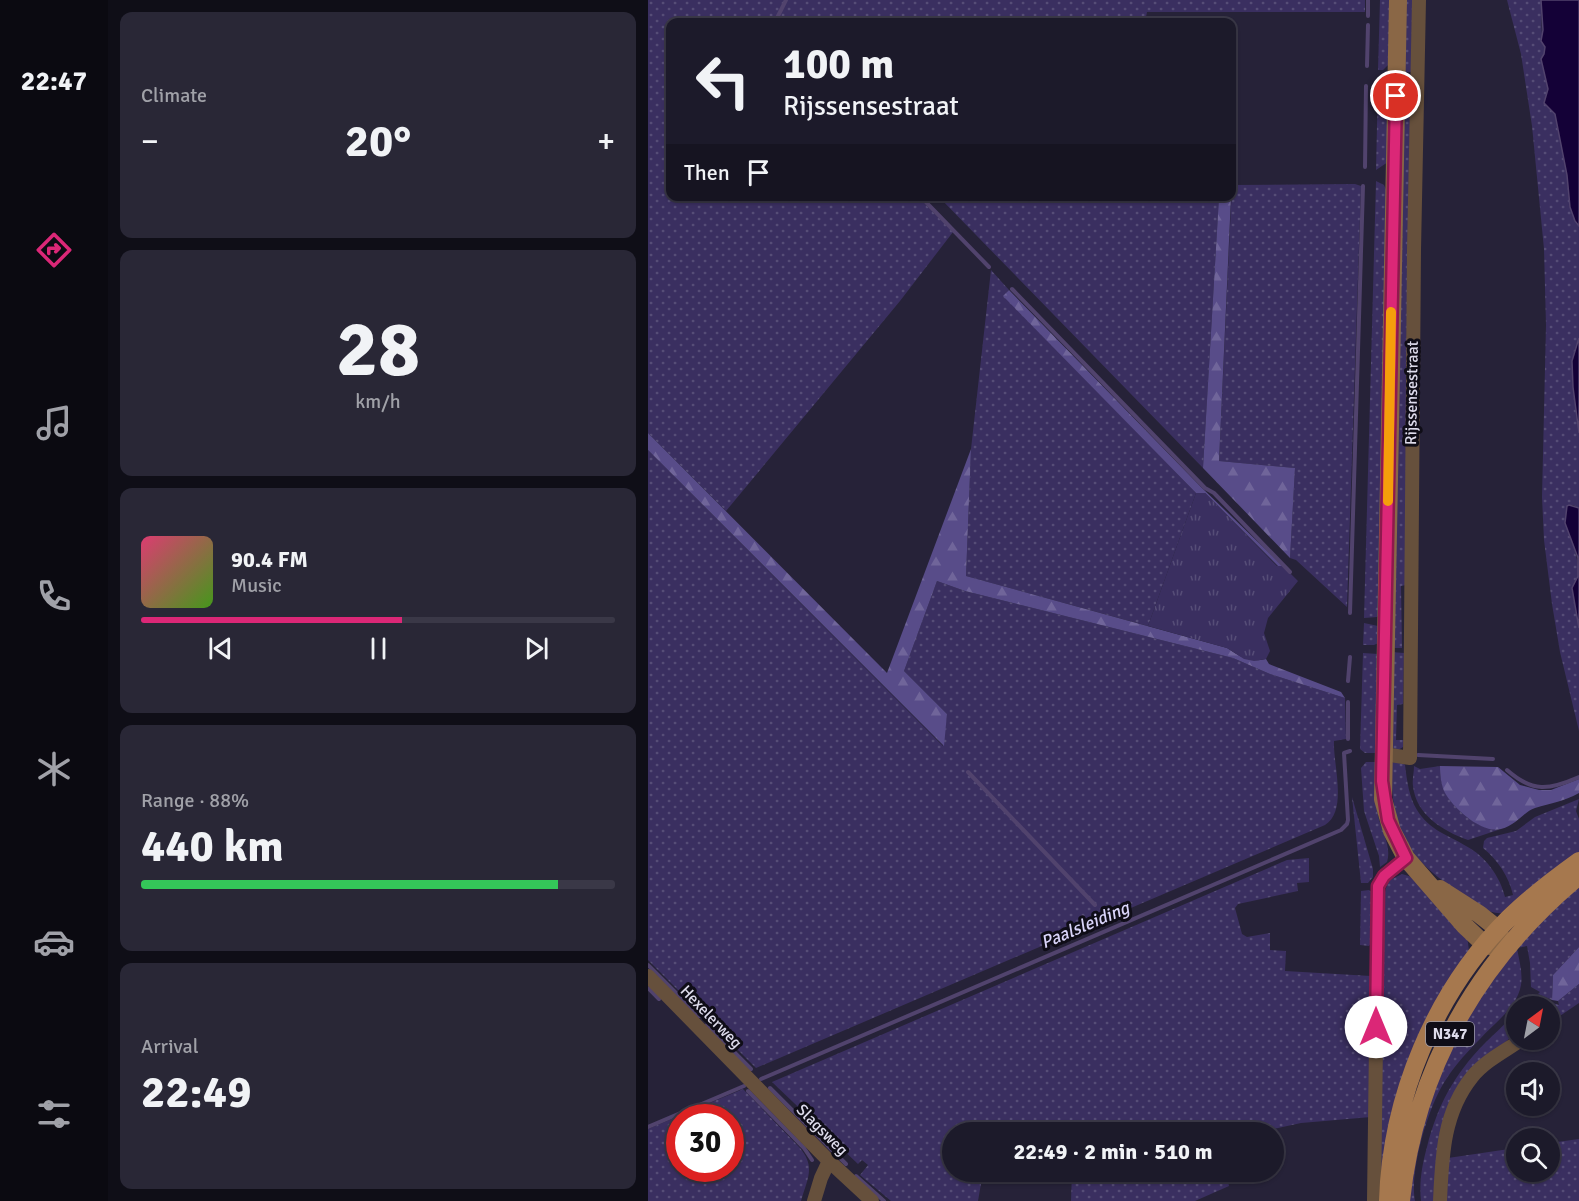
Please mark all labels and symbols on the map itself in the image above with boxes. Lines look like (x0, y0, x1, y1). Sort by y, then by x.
pin (1370, 70, 1421, 121)
street label: Rijssensestraat (1401, 340, 1423, 445)
water label: Paalsleiding (1037, 896, 1134, 953)
street label: Hexelerweg (676, 981, 746, 1053)
position arrow (1344, 995, 1408, 1059)
north arrow (1506, 996, 1560, 1050)
road number: N347 (1426, 1022, 1474, 1046)
street label: Slagsweg (792, 1100, 852, 1160)
speed limit sign: 30 (666, 1104, 744, 1182)

